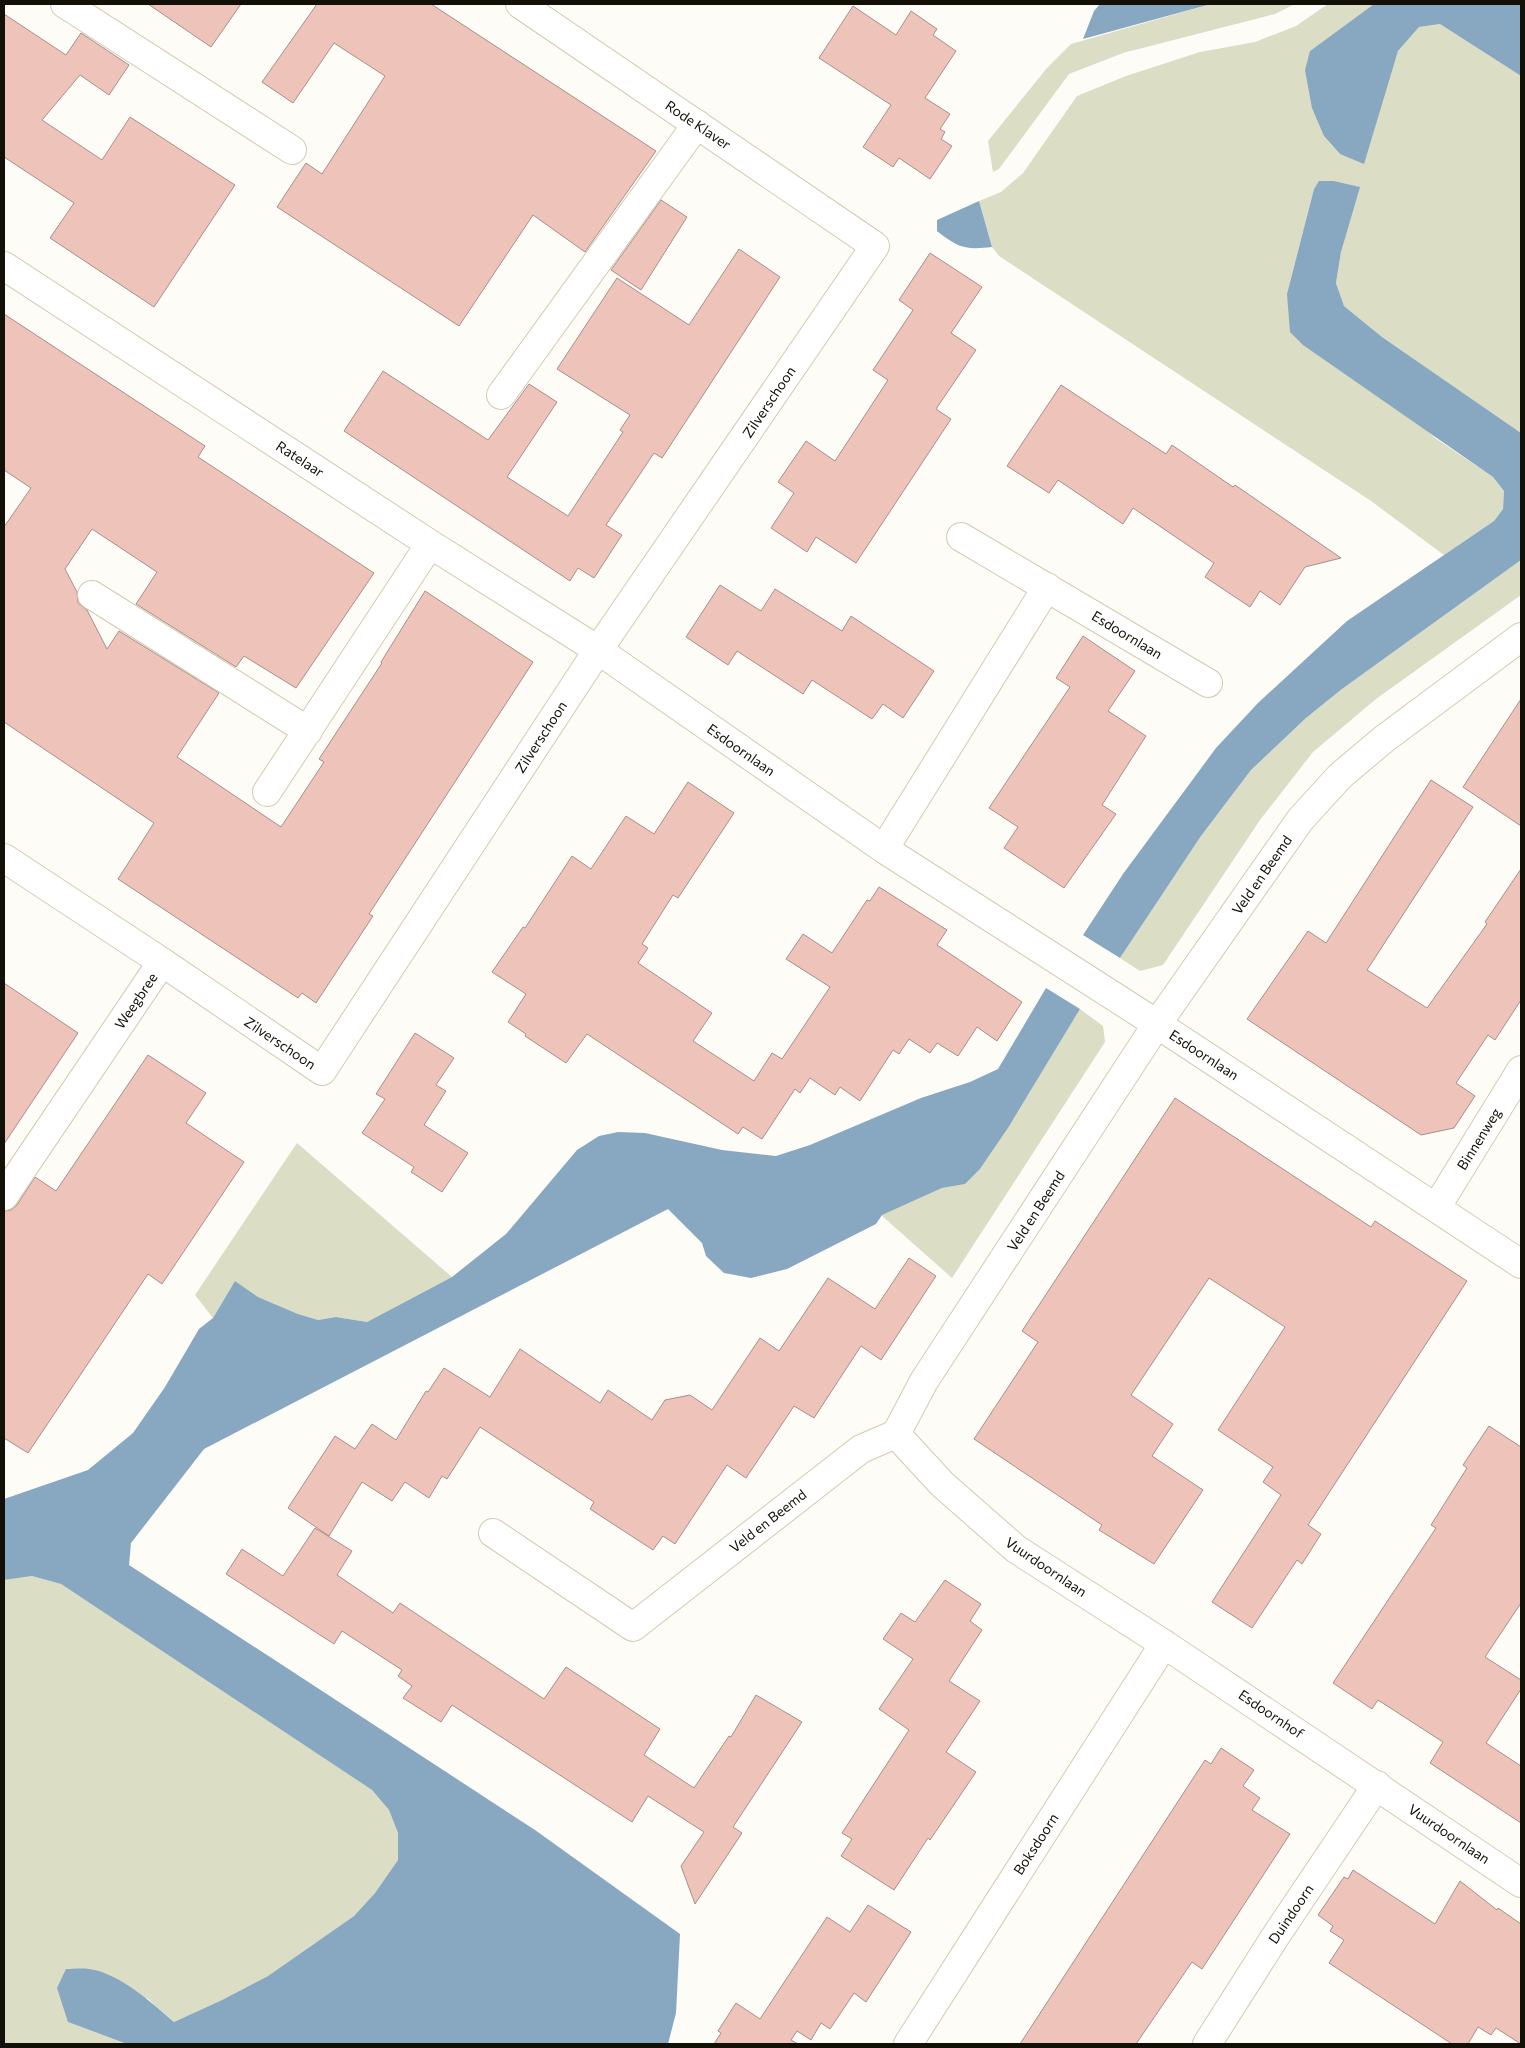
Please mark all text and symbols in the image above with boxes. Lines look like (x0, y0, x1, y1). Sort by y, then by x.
street label: Rode Klaver (662, 96, 735, 153)
street label: Zilverschoon (739, 363, 799, 441)
street label: Ratelaar (273, 437, 328, 480)
street label: Esdoornlaan (1089, 607, 1166, 662)
street label: Zilverschoon (511, 698, 570, 776)
street label: Esdoornlaan (704, 720, 779, 779)
street label: Veld en Beemd (1228, 832, 1295, 917)
street label: Weegbree (111, 969, 161, 1032)
street label: Zilverschoon (241, 1013, 319, 1073)
street label: Esdoornlaan (1166, 1026, 1242, 1083)
street label: Binnenweg (1453, 1104, 1505, 1173)
street label: Veld en Beemd (1003, 1167, 1068, 1254)
street label: Veld en Beemd (726, 1485, 809, 1556)
street label: Vuurdoornlaan (1002, 1533, 1090, 1600)
street label: Esdoornhof (1235, 1686, 1307, 1742)
street label: Vuurdoornlaan (1405, 1800, 1493, 1867)
street label: Boksdoorn (1009, 1810, 1062, 1878)
street label: Duindoorn (1264, 1881, 1317, 1947)

